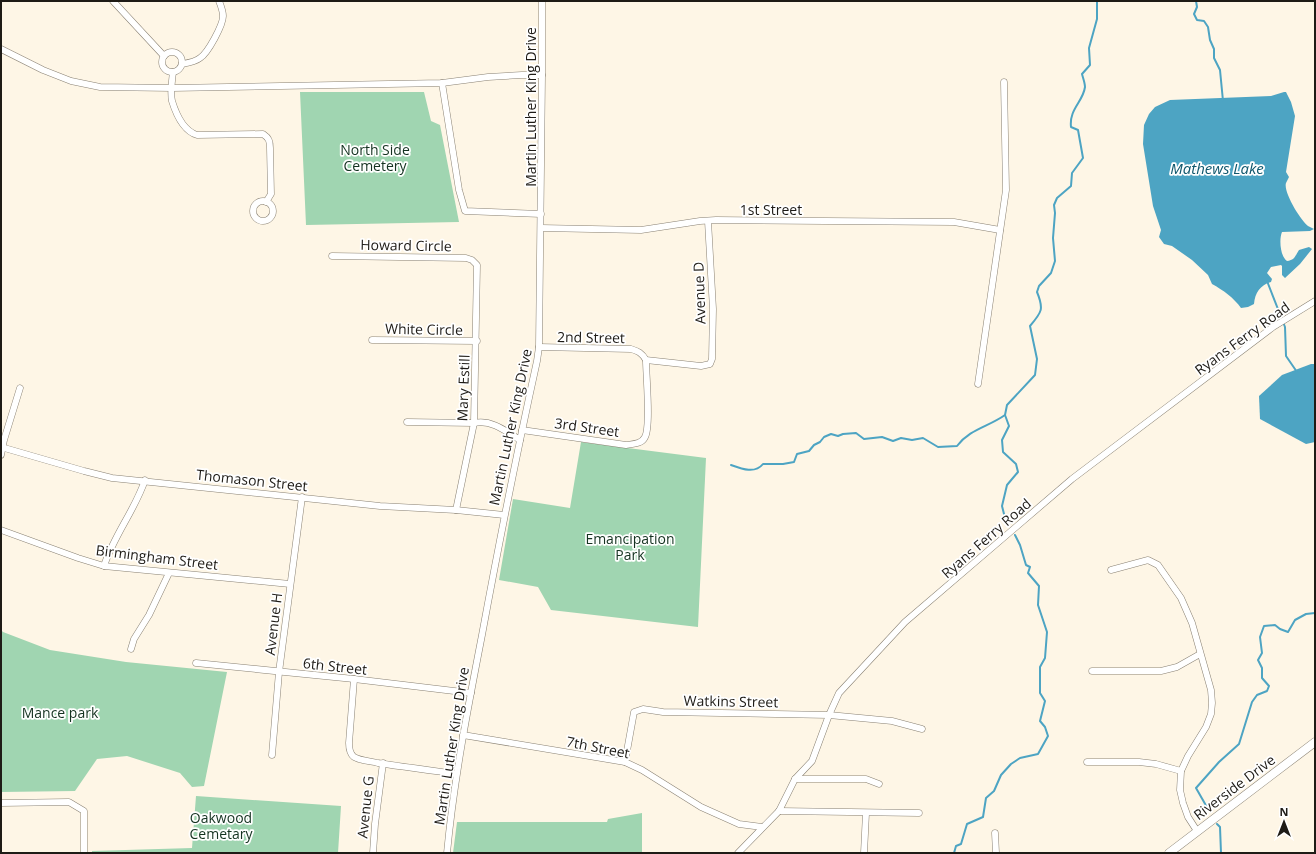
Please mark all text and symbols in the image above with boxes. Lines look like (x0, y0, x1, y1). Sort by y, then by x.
street label: Martin Luther King Drive (521, 27, 540, 187)
park label: North Side Cemetery (340, 140, 410, 175)
water label: Mathews Lake (1170, 158, 1264, 178)
street label: 1st Street (740, 200, 802, 219)
street label: Howard Circle (360, 235, 452, 255)
street label: Avenue D (688, 261, 710, 325)
street label: Ryans Ferry Road (1191, 297, 1293, 379)
street label: White Circle (385, 319, 463, 339)
street label: 2nd Street (557, 327, 625, 347)
street label: Martin Luther King Drive (484, 347, 536, 507)
street label: Mary Estill (452, 354, 474, 422)
street label: 3rd Street (553, 413, 621, 441)
street label: Thomason Street (195, 465, 309, 495)
street label: Ryans Ferry Road (937, 494, 1035, 582)
park label: Emancipation Park (585, 529, 675, 564)
street label: Birmingham Street (95, 540, 219, 574)
street label: Avenue H (260, 592, 286, 656)
street label: 6th Street (302, 653, 368, 679)
street label: Martin Luther King Drive (429, 665, 473, 826)
street label: Watkins Street (684, 691, 778, 711)
park label: Mance park (22, 703, 99, 722)
street label: 7th Street (565, 732, 631, 762)
street label: Riverside Drive (1189, 750, 1279, 824)
street label: Avenue G (352, 775, 378, 839)
north arrow (1264, 802, 1304, 842)
text: N (1280, 804, 1288, 819)
park label: Oakwood Cemetary (189, 808, 253, 843)

